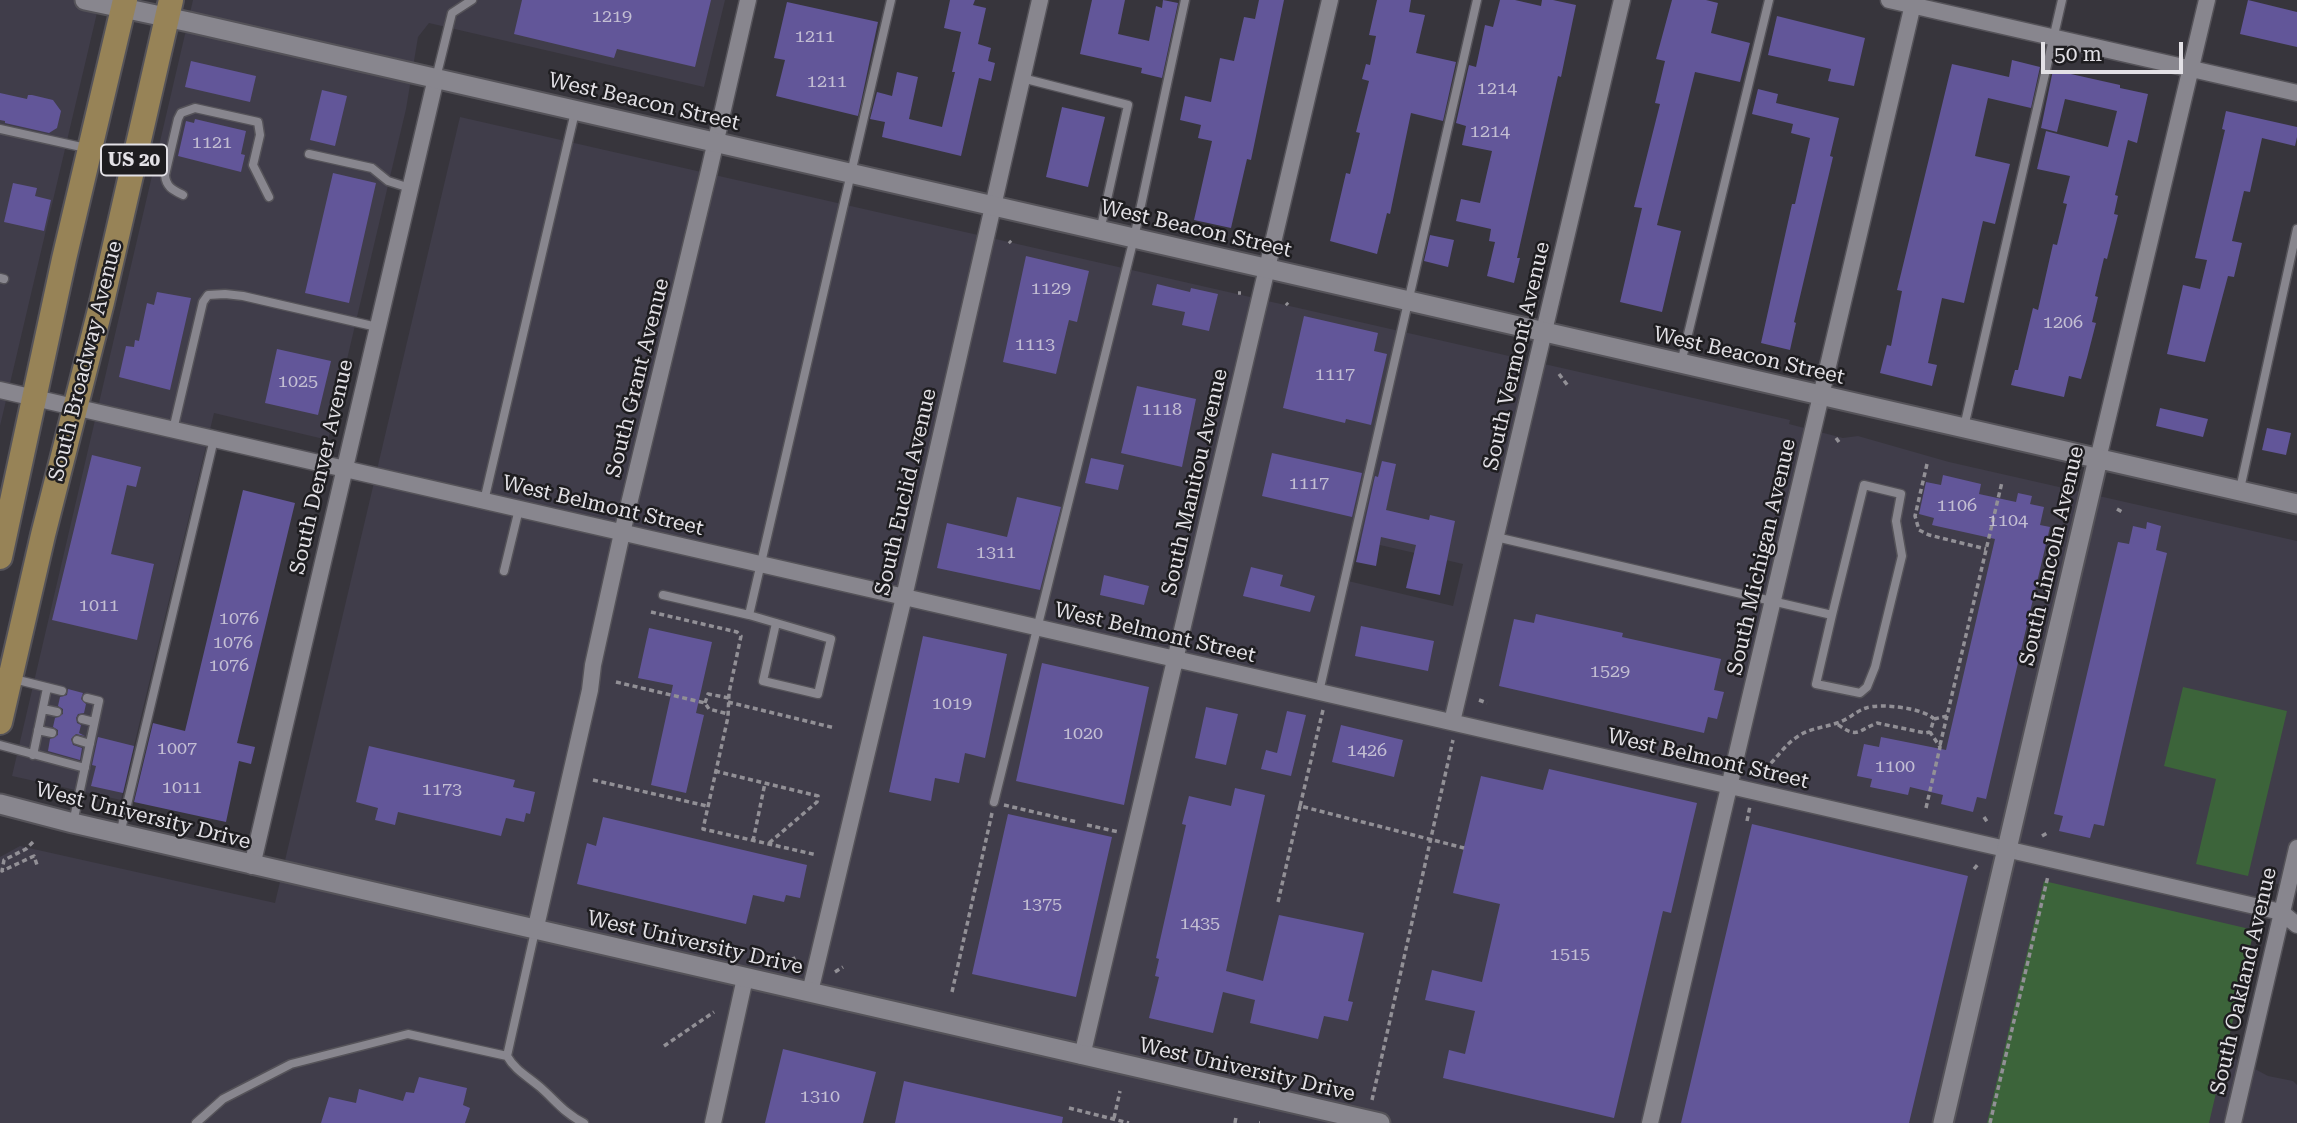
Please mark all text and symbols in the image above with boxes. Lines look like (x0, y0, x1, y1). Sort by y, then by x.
house number: 1219 (592, 6, 632, 28)
house number: 1211 (795, 26, 835, 48)
scale bar (2045, 28, 2187, 72)
text: 50 m (2054, 42, 2102, 66)
street label: West Beacon Street (546, 68, 742, 136)
house number: 1211 (807, 71, 847, 93)
house number: 1214 (1477, 78, 1517, 100)
house number: 1214 (1470, 121, 1510, 143)
house number: 1121 (192, 132, 232, 154)
road number: US 20 (101, 144, 167, 176)
street label: West Beacon Street (1098, 195, 1294, 263)
street label: South Broadway Avenue (44, 238, 128, 484)
street label: South Vermont Avenue (1478, 239, 1556, 473)
street label: South Grant Avenue (601, 276, 675, 480)
house number: 1129 (1031, 278, 1071, 300)
house number: 1206 (2043, 312, 2083, 334)
street label: West Beacon Street (1651, 322, 1847, 390)
house number: 1113 (1015, 334, 1055, 356)
street label: South Denver Avenue (285, 357, 359, 577)
house number: 1117 (1315, 364, 1355, 386)
street label: South Manitou Avenue (1157, 366, 1233, 598)
house number: 1025 (278, 371, 318, 393)
street label: South Euclid Avenue (870, 386, 942, 598)
house number: 1118 (1142, 399, 1182, 421)
street label: South Michigan Avenue (1723, 436, 1801, 678)
street label: South Lincoln Avenue (2014, 444, 2090, 668)
street label: West Belmont Street (500, 471, 706, 541)
house number: 1117 (1289, 473, 1329, 495)
house number: 1106 (1937, 495, 1977, 517)
house number: 1104 (1988, 510, 2028, 532)
house number: 1311 (976, 542, 1016, 564)
house number: 1011 (79, 595, 119, 617)
street label: West Belmont Street (1052, 598, 1258, 668)
house number: 1076 (219, 608, 259, 630)
house number: 1076 (213, 632, 253, 654)
house number: 1076 (209, 655, 249, 677)
house number: 1529 (1590, 661, 1630, 683)
house number: 1019 (932, 693, 972, 715)
house number: 1020 (1063, 723, 1103, 745)
street label: West Belmont Street (1605, 724, 1811, 794)
house number: 1007 (157, 738, 197, 760)
house number: 1426 (1347, 740, 1387, 762)
house number: 1100 (1875, 756, 1915, 778)
street label: West University Drive (33, 777, 253, 855)
house number: 1011 (162, 777, 202, 799)
house number: 1173 (422, 779, 462, 801)
street label: South Oakland Avenue (2206, 865, 2282, 1097)
house number: 1375 (1022, 894, 1062, 916)
street label: West University Drive (585, 906, 805, 980)
house number: 1435 (1180, 913, 1220, 935)
house number: 1515 (1550, 944, 1590, 966)
street label: West University Drive (1137, 1033, 1357, 1107)
house number: 1310 (800, 1086, 840, 1108)

